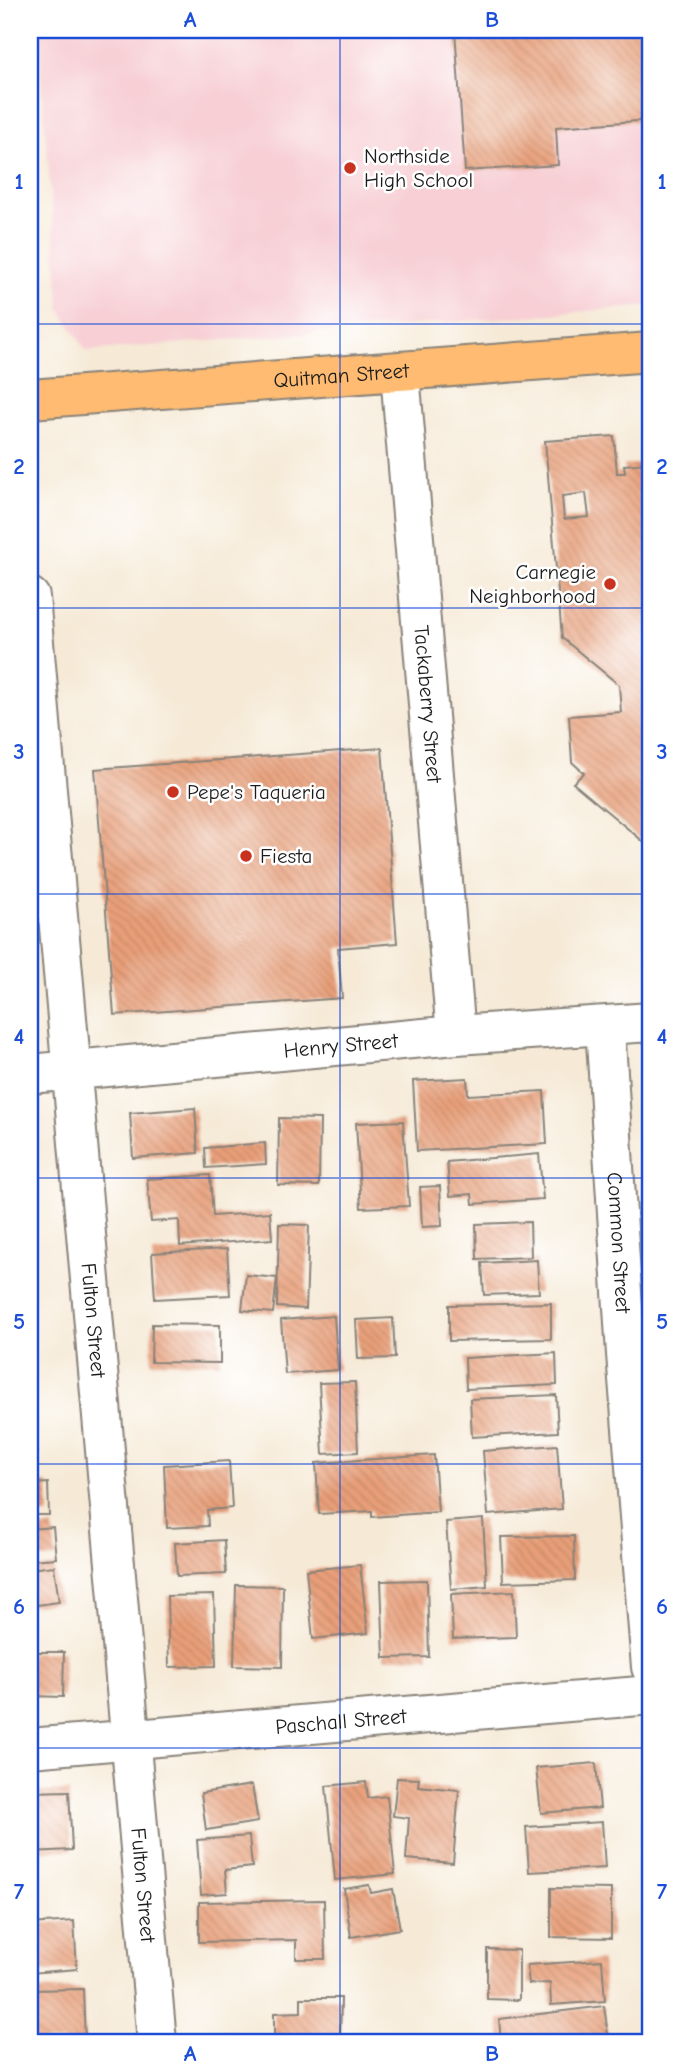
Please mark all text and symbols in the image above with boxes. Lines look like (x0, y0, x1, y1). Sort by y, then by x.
text: A (184, 6, 197, 33)
text: B (485, 6, 499, 33)
place label: Northside High School (364, 144, 473, 192)
marker: Northside High School (342, 160, 358, 176)
text: 1 (14, 168, 24, 195)
text: 1 (657, 168, 667, 195)
street label: Quitman Street (272, 358, 411, 393)
text: 2 (13, 453, 25, 480)
text: 2 (656, 453, 668, 480)
place label: Carnegie Neighborhood (469, 560, 596, 608)
marker: Carnegie Neighborhood (602, 576, 618, 592)
street label: Tackaberry Street (409, 624, 447, 785)
text: 3 (13, 738, 25, 765)
text: 3 (656, 738, 668, 765)
place label: Pepe's Taqueria (187, 780, 326, 804)
marker: Pepe's Taqueria (165, 784, 181, 800)
place label: Fiesta (260, 844, 312, 868)
marker: Fiesta (238, 848, 254, 864)
text: 4 (14, 1023, 25, 1050)
text: 4 (657, 1023, 668, 1050)
street label: Henry Street (282, 1028, 400, 1063)
street label: Common Street (602, 1171, 635, 1315)
street label: Fulton Street (77, 1262, 111, 1380)
text: 5 (13, 1308, 25, 1335)
text: 5 (656, 1308, 668, 1335)
text: 6 (13, 1593, 25, 1620)
text: 6 (656, 1593, 668, 1620)
street label: Paschall Street (274, 1704, 408, 1739)
street label: Fulton Street (126, 1827, 160, 1944)
text: 7 (14, 1878, 25, 1905)
text: 7 (657, 1878, 668, 1905)
text: A (184, 2040, 197, 2067)
text: B (485, 2040, 499, 2067)

